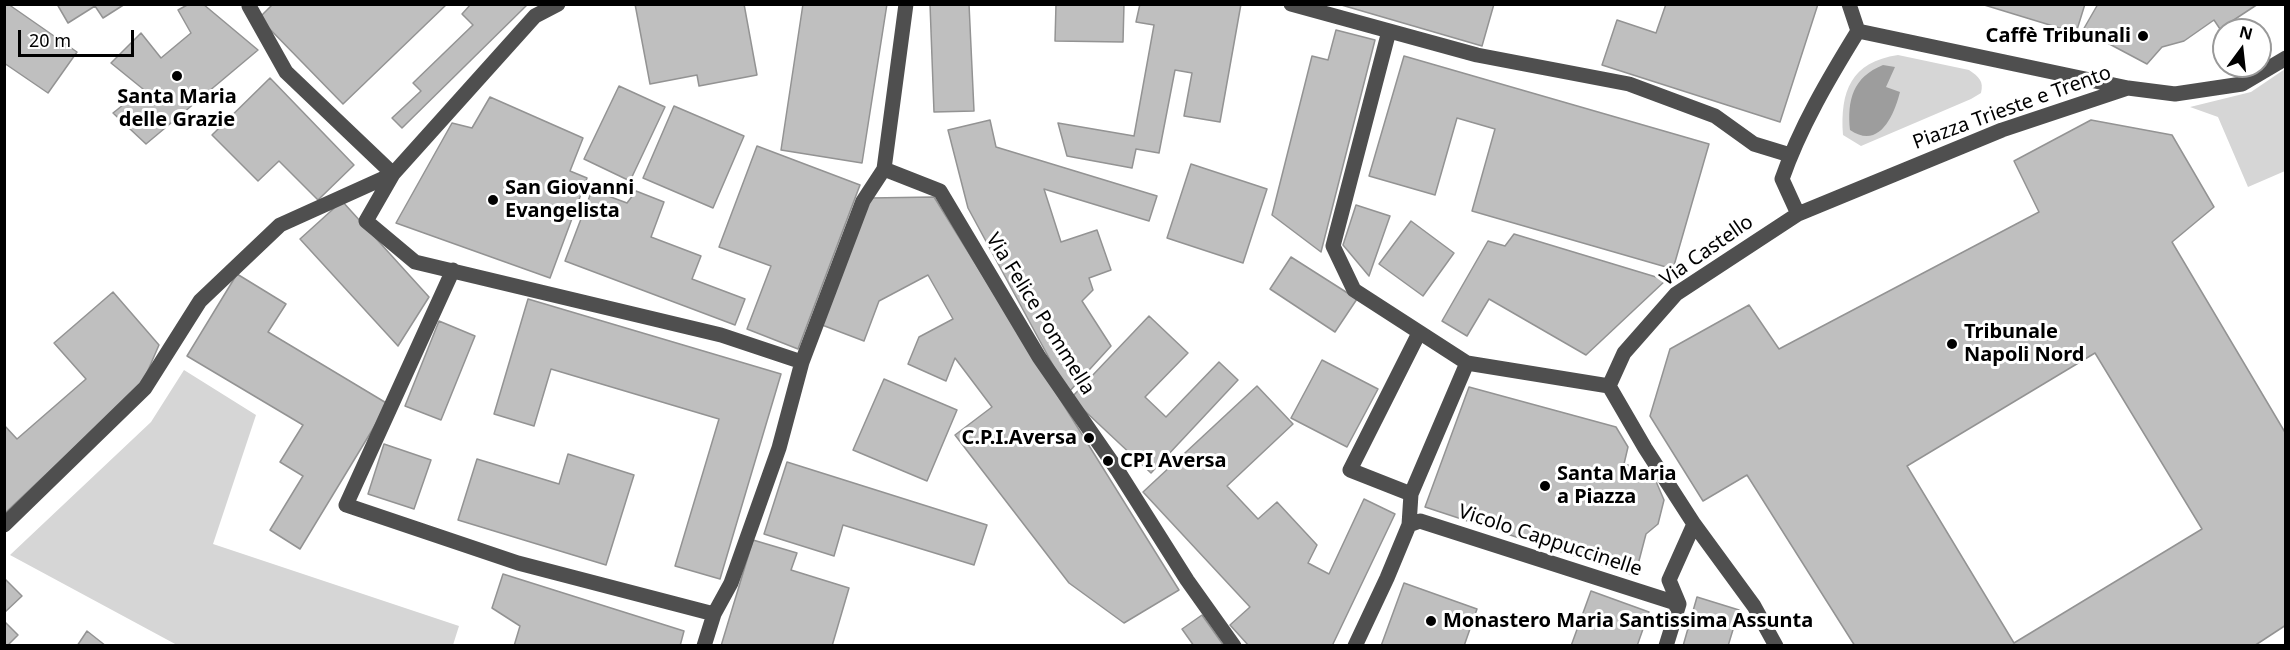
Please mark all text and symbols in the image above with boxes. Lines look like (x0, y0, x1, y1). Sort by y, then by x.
scale bar (21, 18, 136, 56)
north arrow (2212, 18, 2272, 78)
text: N (2237, 20, 2255, 45)
place label: Caffè Tribunali (1986, 24, 2131, 48)
text: 20 m (29, 28, 71, 52)
marker: Caffè Tribunali (2136, 29, 2150, 43)
street label: Piazza Trieste e Trento (1910, 61, 2114, 155)
marker: Santa Maria delle Grazie (170, 69, 184, 83)
place label: Santa Maria delle Grazie (117, 85, 237, 132)
place label: San Giovanni Evangelista (505, 176, 634, 223)
marker: San Giovanni Evangelista (486, 193, 500, 207)
street label: Via Castello (1656, 210, 1758, 292)
street label: Via Felice Pommella (981, 229, 1099, 399)
place label: Tribunale Napoli Nord (1964, 320, 2084, 367)
marker: Tribunale Napoli Nord (1945, 337, 1959, 351)
place label: C.P.I.Aversa (962, 426, 1077, 450)
marker: C.P.I.Aversa (1082, 431, 1096, 445)
place label: CPI Aversa (1120, 449, 1226, 473)
marker: CPI Aversa (1101, 454, 1115, 468)
place label: Santa Maria a Piazza (1557, 462, 1677, 509)
marker: Santa Maria a Piazza (1538, 479, 1552, 493)
street label: Vicolo Cappuccinelle (1455, 500, 1645, 582)
place label: Monastero Maria Santissima Assunta (1443, 609, 1813, 633)
marker: Monastero Maria Santissima Assunta (1424, 614, 1438, 628)

